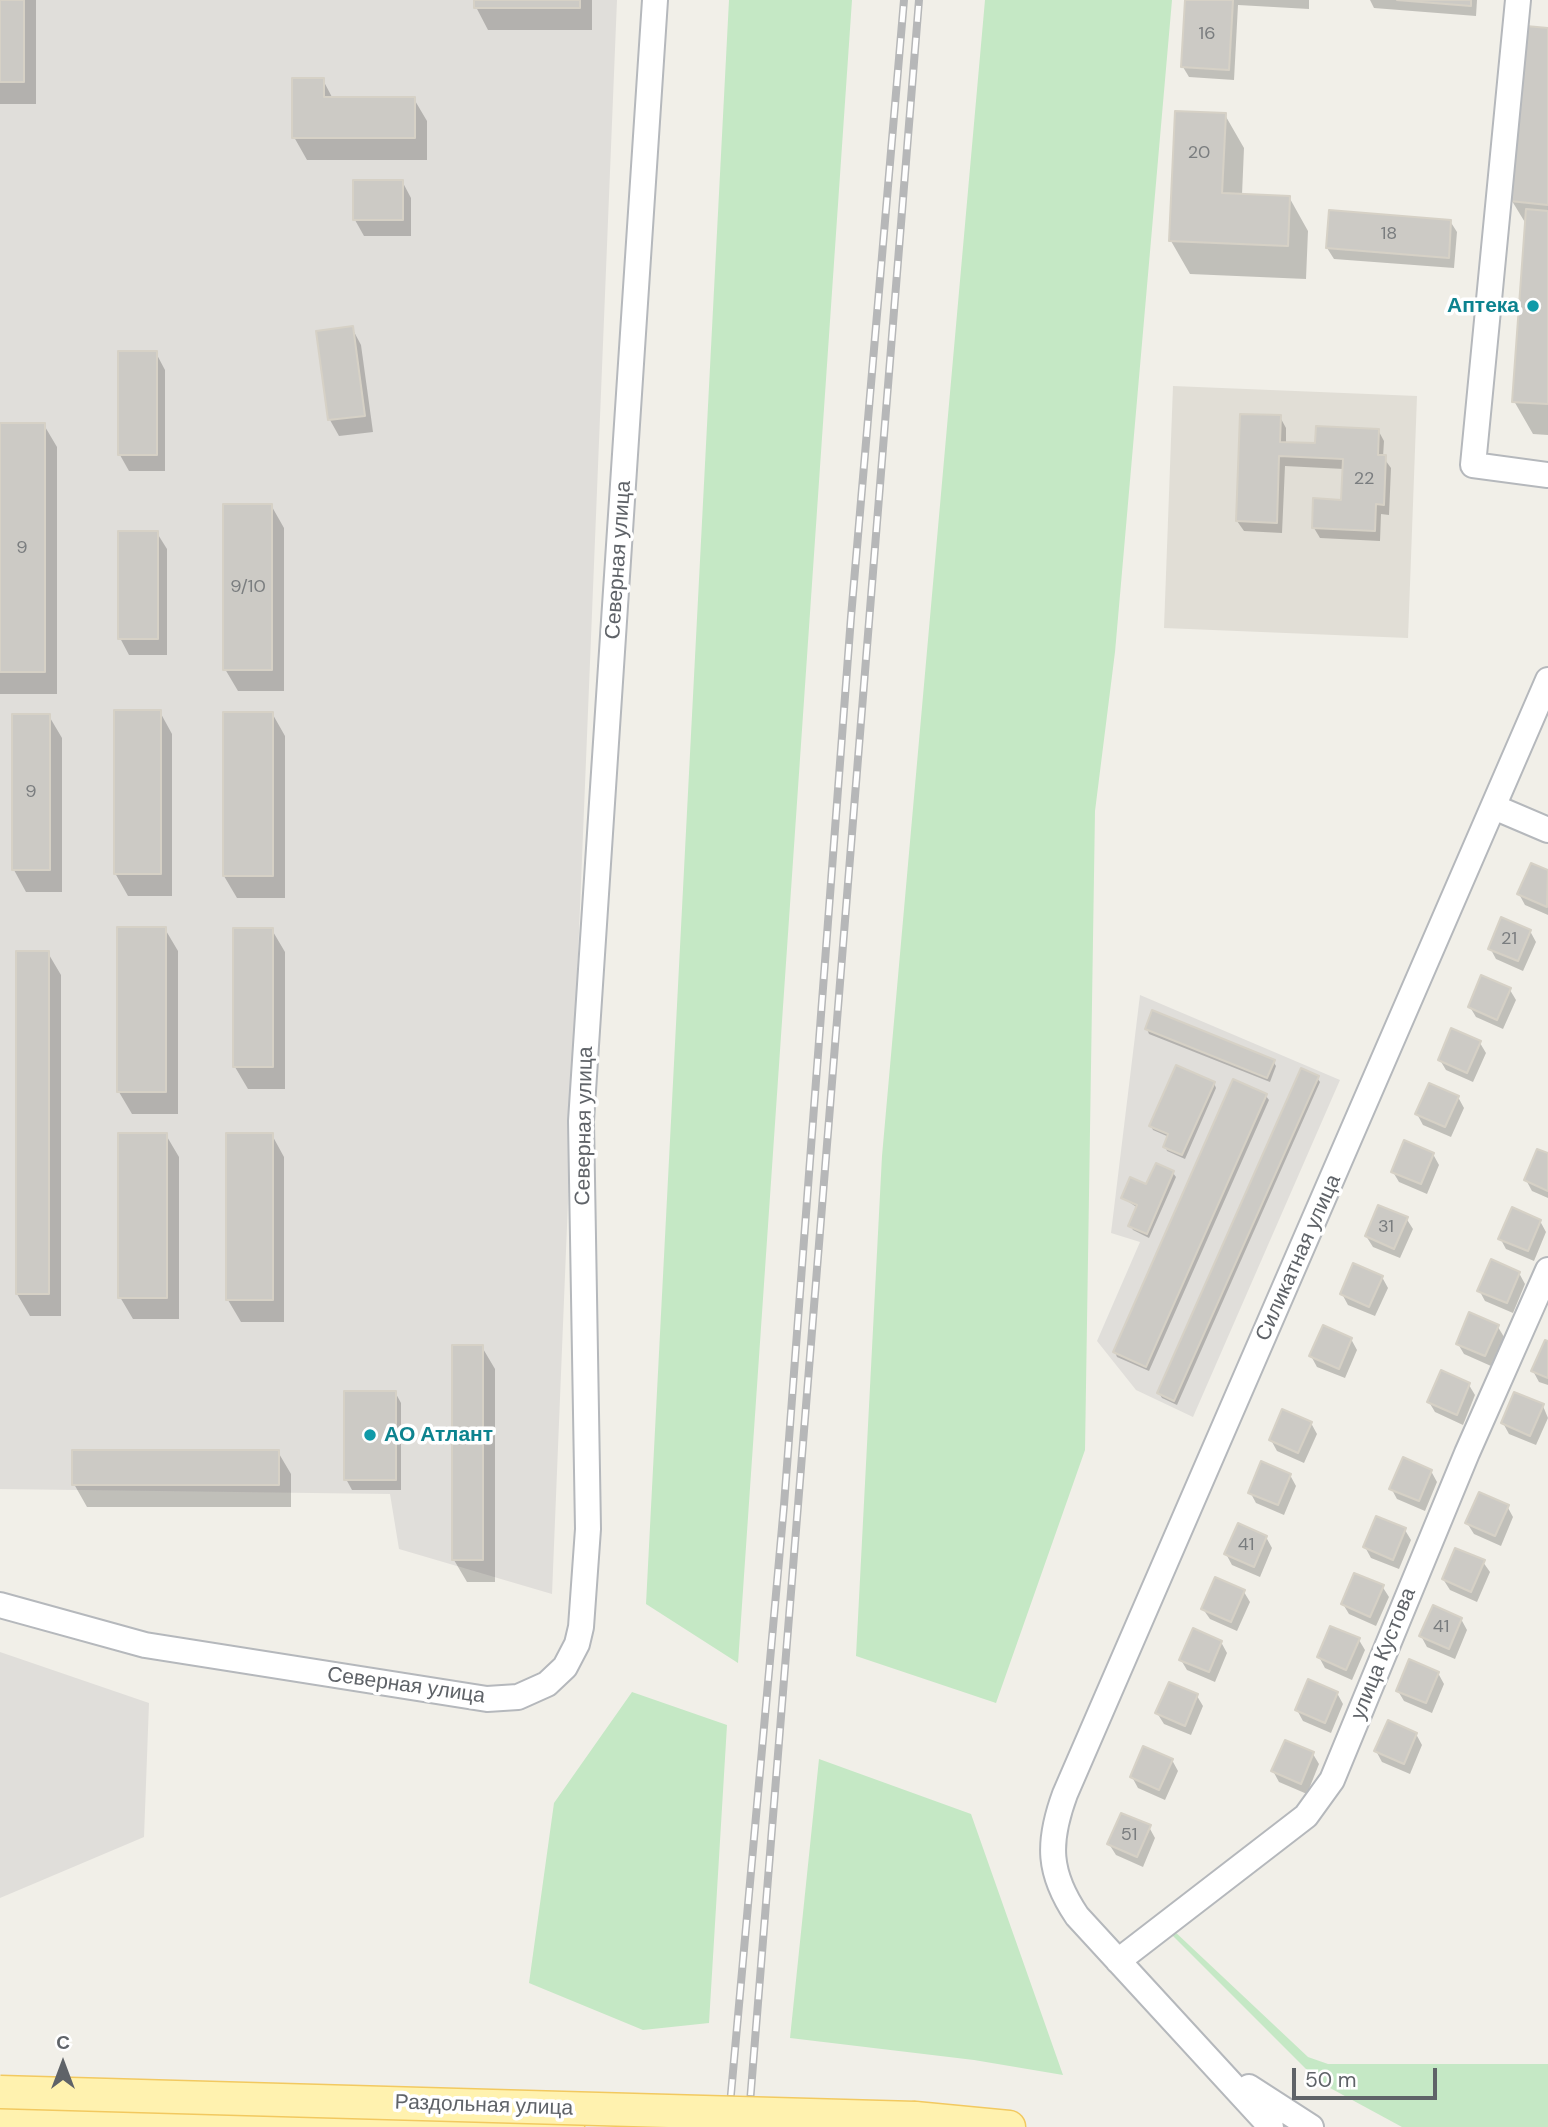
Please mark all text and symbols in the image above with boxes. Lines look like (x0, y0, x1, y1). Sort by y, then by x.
house number: 16 (1199, 23, 1215, 45)
house number: 20 (1188, 142, 1210, 164)
house number: 18 (1381, 223, 1397, 245)
place label: Аптека (1447, 293, 1519, 319)
marker: Аптека (1525, 298, 1541, 314)
house number: 22 (1354, 468, 1374, 490)
street label: Северная улица (601, 480, 637, 640)
house number: 9 (16, 537, 28, 559)
house number: 9/10 (230, 576, 266, 598)
house number: 9 (25, 781, 37, 803)
house number: 21 (1501, 928, 1517, 950)
street label: Северная улица (571, 1046, 599, 1206)
street label: Силикатная улица (1251, 1171, 1347, 1345)
house number: 31 (1378, 1216, 1394, 1238)
place label: АО Атлант (384, 1422, 493, 1448)
marker: АО Атлант (362, 1427, 378, 1443)
house number: 41 (1238, 1534, 1254, 1556)
street label: улица Кустова (1346, 1584, 1422, 1724)
house number: 41 (1433, 1616, 1449, 1638)
street label: Северная улица (325, 1662, 487, 1710)
house number: 51 (1121, 1824, 1137, 1846)
north arrow (28, 2029, 98, 2099)
text: С (56, 2030, 70, 2055)
scale bar (1296, 2054, 1441, 2098)
text: 50 m (1305, 2066, 1356, 2094)
street label: Раздольная улица (394, 2090, 574, 2122)

